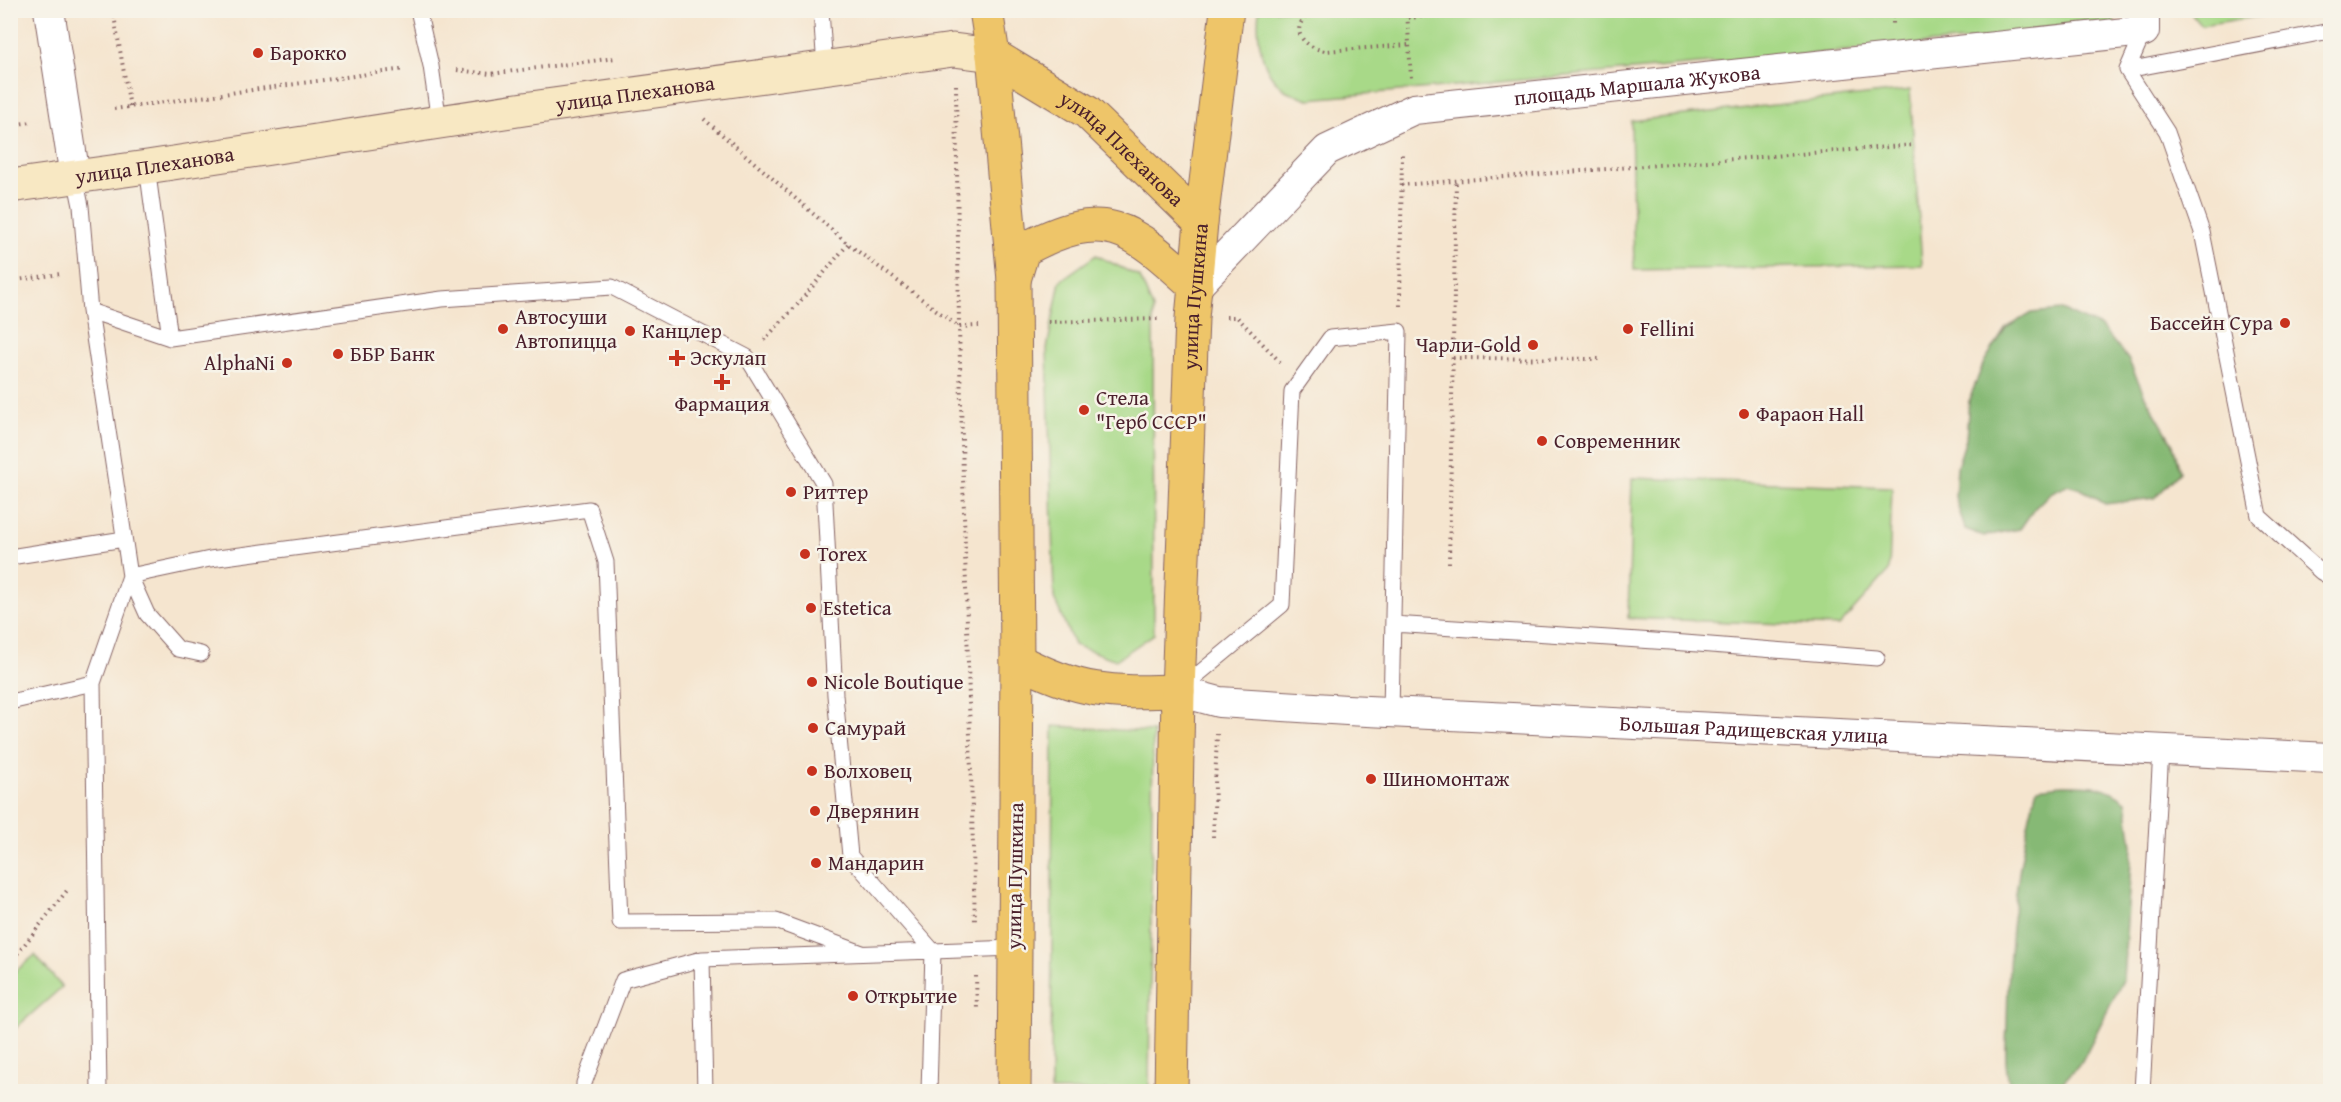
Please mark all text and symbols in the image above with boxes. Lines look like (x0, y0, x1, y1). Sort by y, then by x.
place label: Барокко (270, 37, 347, 68)
marker: Барокко (251, 46, 265, 60)
street label: площадь Маршала Жукова (1512, 56, 1762, 113)
street label: улица Плеханова (553, 67, 717, 120)
street label: улица Плеханова (1053, 82, 1191, 214)
street label: улица Плеханова (72, 138, 236, 192)
street label: улица Пушкина (1174, 222, 1216, 371)
place label: Автосуши Автопицца (515, 301, 617, 356)
place label: Бассейн Сура (2150, 307, 2273, 338)
place label: Fellini (1640, 313, 1695, 344)
place label: Канцлер (642, 315, 722, 346)
marker: Бассейн Сура (2278, 316, 2292, 330)
marker: Автосуши Автопицца (496, 322, 510, 336)
marker: Fellini (1621, 322, 1635, 336)
marker: Канцлер (623, 324, 637, 338)
place label: Чарли-Gold (1415, 329, 1522, 360)
place label: ББР Банк (350, 338, 435, 369)
marker: Чарли-Gold (1526, 338, 1540, 352)
place label: Эскулап (690, 342, 767, 373)
place label: AlphaNi (204, 347, 275, 378)
marker: ББР Банк (331, 347, 345, 361)
marker: Эскулап (668, 349, 686, 367)
marker: AlphaNi (280, 356, 294, 370)
marker: Фармация (715, 375, 729, 389)
place label: Стела "Герб СССР" (1096, 382, 1207, 437)
place label: Фармация (674, 388, 770, 419)
place label: Фараон Hall (1756, 398, 1864, 429)
marker: Стела "Герб СССР" (1077, 403, 1091, 417)
marker: Фараон Hall (1737, 407, 1751, 421)
place label: Современник (1554, 425, 1680, 456)
marker: Современник (1535, 434, 1549, 448)
place label: Риттер (803, 476, 868, 507)
marker: Риттер (784, 485, 798, 499)
place label: Torex (817, 538, 868, 569)
marker: Torex (798, 547, 812, 561)
place label: Estetica (823, 592, 892, 623)
marker: Estetica (804, 601, 818, 615)
place label: Nicole Boutique (824, 666, 964, 697)
marker: Nicole Boutique (805, 675, 819, 689)
street label: Большая Радищевская улица (1619, 707, 1889, 751)
place label: Самурай (825, 712, 906, 743)
marker: Самурай (806, 721, 820, 735)
place label: Волховец (824, 755, 912, 786)
place label: Шиномонтаж (1383, 763, 1510, 794)
marker: Волховец (805, 764, 819, 778)
marker: Шиномонтаж (1364, 772, 1378, 786)
place label: Дверянин (826, 795, 919, 826)
street label: улица Пушкина (998, 802, 1031, 951)
marker: Дверянин (808, 804, 822, 818)
place label: Мандарин (828, 847, 924, 878)
marker: Мандарин (809, 856, 823, 870)
place label: Открытие (865, 980, 958, 1011)
marker: Открытие (846, 989, 860, 1003)

